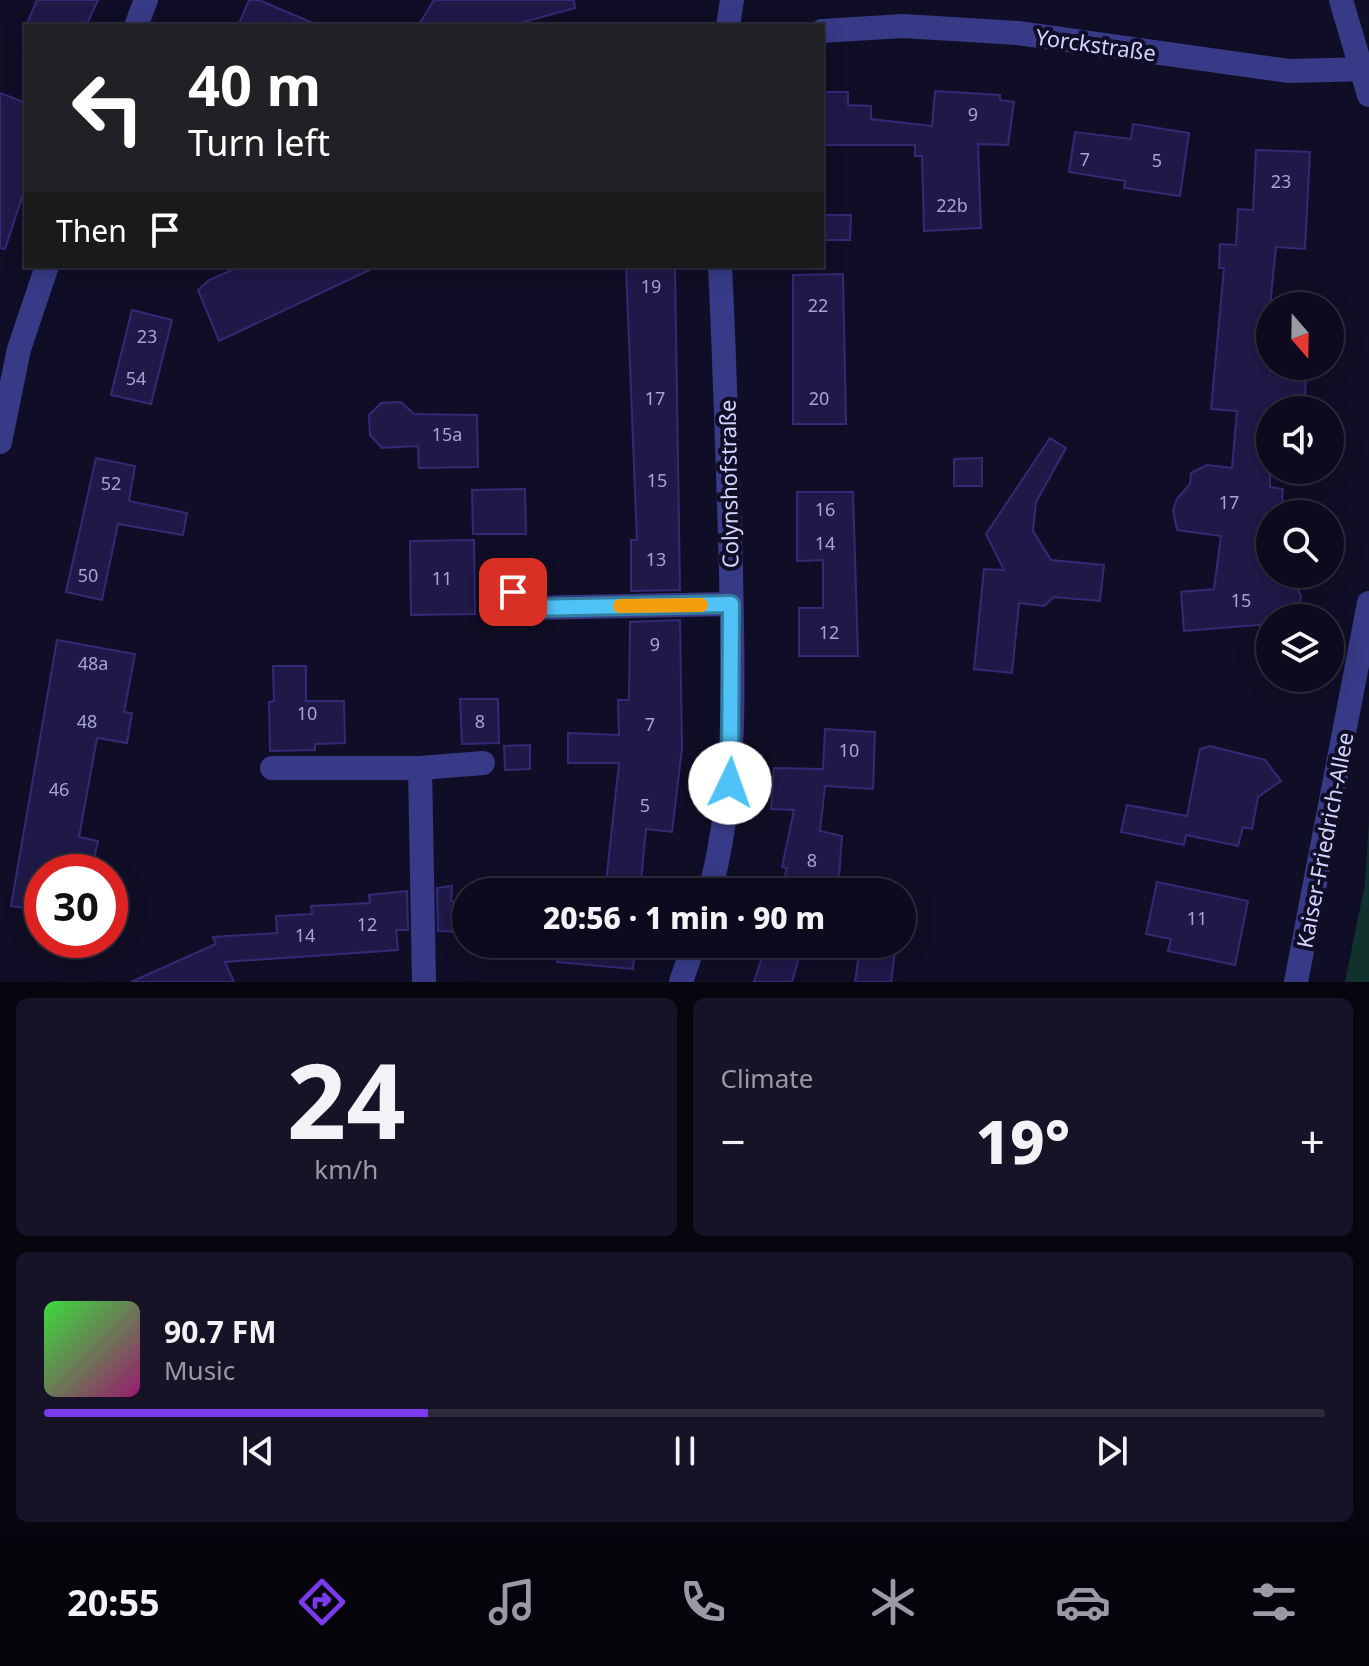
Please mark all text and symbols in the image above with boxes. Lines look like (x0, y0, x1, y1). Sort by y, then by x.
street label: Yorckstraße (1034, 21, 1158, 67)
text: 40 m (188, 46, 321, 122)
icon: left (56, 56, 160, 160)
house number: 9 (968, 102, 978, 126)
text: Turn left (188, 118, 330, 167)
house number: 7 (1080, 147, 1090, 171)
house number: 5 (1152, 148, 1162, 172)
house number: 23 (1271, 169, 1291, 193)
house number: 22b (936, 193, 968, 217)
icon: arrive (143, 208, 187, 252)
text: Then (56, 210, 127, 251)
house number: 19 (641, 274, 661, 298)
north arrow (1256, 292, 1344, 380)
map controls (1256, 292, 1344, 692)
house number: 22 (808, 293, 828, 317)
house number: 23 (137, 324, 157, 348)
house number: 54 (126, 366, 146, 390)
house number: 17 (645, 386, 665, 410)
house number: 20 (809, 386, 829, 410)
button: sound (1256, 396, 1344, 484)
street label: Colynshofstraße (712, 400, 744, 568)
house number: 15a (432, 422, 462, 446)
house number: 15 (647, 468, 667, 492)
house number: 52 (101, 471, 121, 495)
house number: 17 (1219, 490, 1239, 514)
house number: 16 (815, 497, 835, 521)
button: search (1256, 500, 1344, 588)
house number: 14 (815, 531, 835, 555)
house number: 13 (646, 547, 666, 571)
pin (479, 558, 547, 626)
house number: 50 (78, 563, 98, 587)
house number: 11 (432, 566, 452, 590)
icon: arrive (491, 570, 535, 614)
house number: 15 (1231, 588, 1251, 612)
button: layers (1256, 604, 1344, 692)
house number: 12 (819, 620, 839, 644)
house number: 9 (650, 632, 660, 656)
house number: 48a (78, 651, 108, 675)
house number: 10 (297, 701, 317, 725)
house number: 48 (77, 709, 97, 733)
house number: 8 (475, 709, 485, 733)
house number: 7 (645, 712, 655, 736)
street label: Kaiser-Friedrich-Allee (1288, 730, 1360, 950)
house number: 10 (839, 738, 859, 762)
position arrow (688, 741, 772, 825)
house number: 46 (49, 777, 69, 801)
house number: 5 (640, 793, 650, 817)
house number: 8 (807, 848, 817, 872)
speed limit sign: 30 (24, 854, 128, 958)
text: 20:56 · 1 min · 90 m (543, 897, 825, 938)
house number: 11 (1187, 906, 1207, 930)
house number: 12 (357, 912, 377, 936)
house number: 14 (295, 923, 315, 947)
text: 24 (287, 1028, 406, 1169)
text: Climate (721, 1060, 813, 1096)
text: 19° (975, 1100, 1070, 1182)
text: − (721, 1111, 746, 1171)
text: + (1300, 1111, 1325, 1171)
text: km/h (314, 1151, 378, 1187)
text: 90.7 FM (164, 1311, 276, 1352)
text: Music (164, 1352, 235, 1388)
icon: previous (236, 1429, 280, 1473)
icon: pause (663, 1429, 707, 1473)
icon: next (1090, 1429, 1134, 1473)
icon: directions (294, 1574, 350, 1630)
icon: music (484, 1574, 540, 1630)
icon: phone (675, 1574, 731, 1630)
icon: climate (865, 1574, 921, 1630)
icon: car (1055, 1574, 1111, 1630)
icon: filters (1246, 1574, 1302, 1630)
text: 20:55 (67, 1578, 160, 1627)

